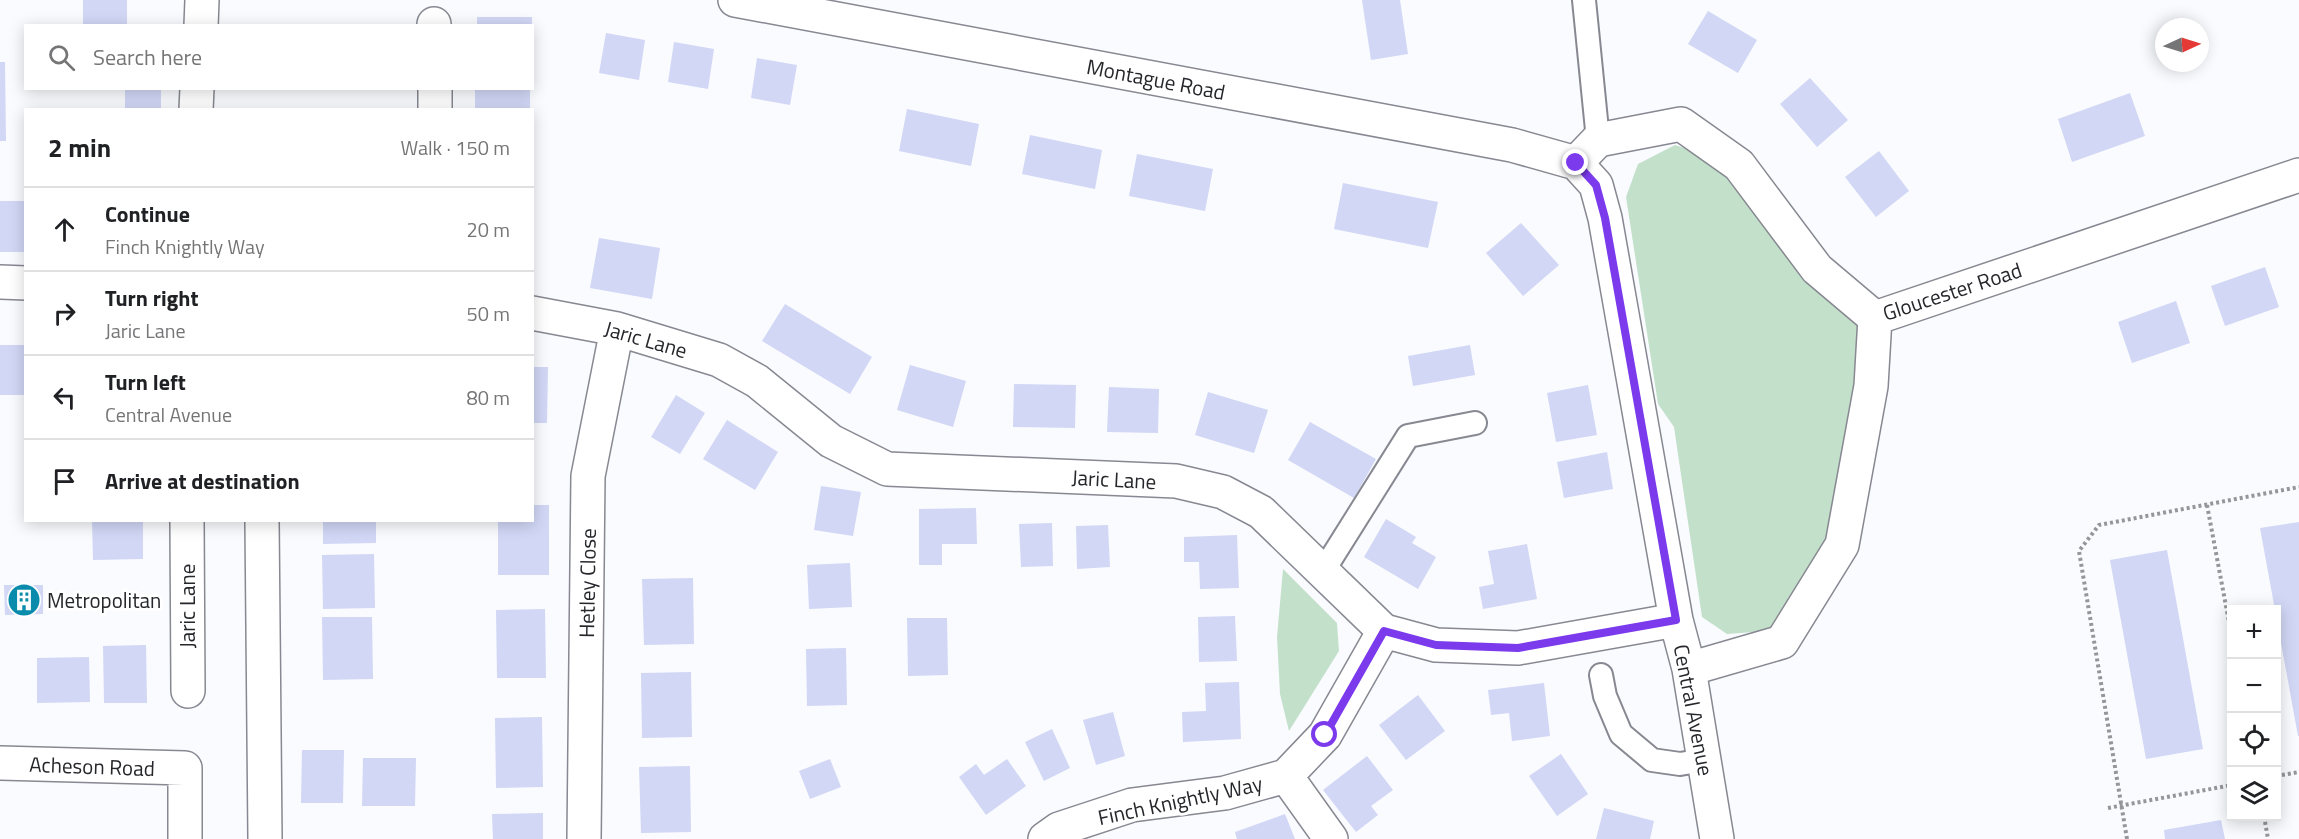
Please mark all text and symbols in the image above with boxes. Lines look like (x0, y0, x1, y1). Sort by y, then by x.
north arrow (2155, 18, 2209, 72)
search box (24, 24, 534, 90)
text: Search here (93, 40, 202, 74)
icon: search (45, 41, 78, 74)
street label: Montague Road (1084, 50, 1228, 108)
text: 2 min (48, 128, 111, 167)
text: Walk · 150 m (401, 132, 510, 163)
route end (1562, 149, 1588, 175)
text: Continue (105, 197, 190, 231)
icon: ahead (48, 213, 81, 246)
text: 20 m (466, 214, 510, 245)
text: Finch Knightly Way (105, 231, 265, 262)
street label: Gloucester Road (1878, 253, 2026, 329)
text: Turn right (105, 281, 199, 315)
icon: right (48, 297, 81, 330)
text: 50 m (466, 298, 510, 329)
street label: Jaric Lane (601, 312, 691, 366)
text: Jaric Lane (105, 315, 186, 346)
text: Turn left (105, 365, 186, 399)
icon: left (48, 381, 81, 414)
text: 80 m (466, 382, 510, 413)
text: Central Avenue (105, 399, 232, 430)
street label: Jaric Lane (1071, 461, 1157, 497)
text: Arrive at destination (105, 464, 300, 498)
icon: arrive (48, 465, 81, 498)
street label: Hetley Close (570, 528, 604, 638)
street label: Jaric Lane (171, 564, 203, 648)
building icon: Metropolitan (6, 582, 42, 618)
place label: Metropolitan (47, 584, 161, 616)
map controls (2227, 605, 2281, 821)
button: + (2227, 605, 2281, 659)
street label: Central Avenue (1666, 641, 1722, 779)
button: − (2227, 659, 2281, 713)
button: locate (2227, 713, 2281, 767)
route start (1311, 721, 1337, 747)
street label: Acheson Road (29, 748, 155, 784)
street label: Finch Knightly Way (1095, 767, 1265, 833)
button: layers (2227, 767, 2281, 821)

